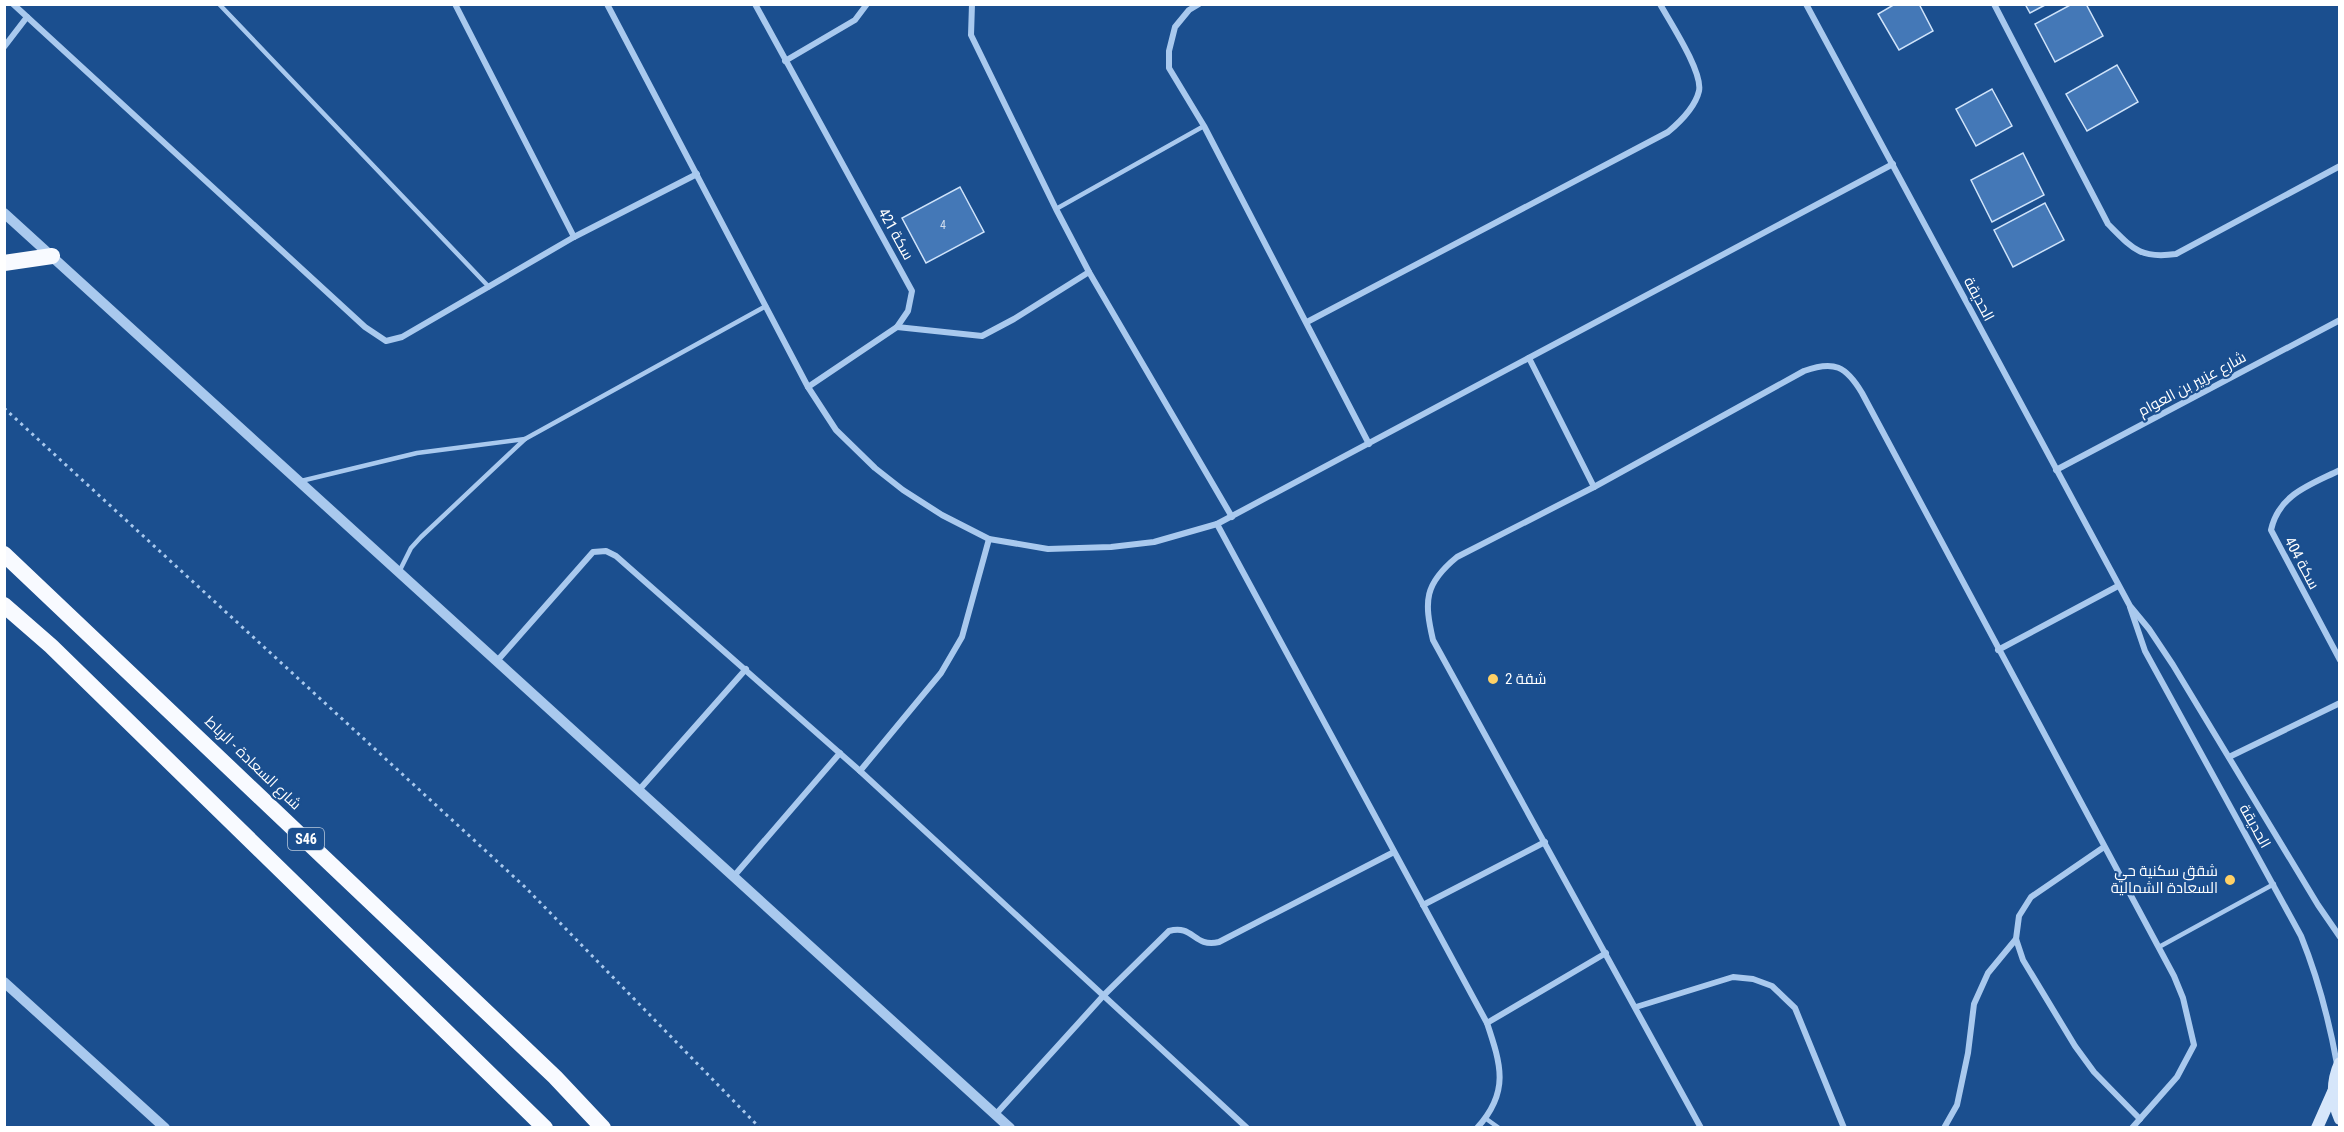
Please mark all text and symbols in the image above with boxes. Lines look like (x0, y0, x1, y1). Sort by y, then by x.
street label: سكة 421 (874, 205, 918, 263)
house number: 4 (940, 218, 946, 232)
street label: الحديقة (1960, 274, 1998, 324)
street label: شارع عزبير بن العوام (2135, 348, 2250, 422)
street label: سكة 404 (2281, 534, 2323, 592)
place label: شقة 2 (1505, 670, 1547, 688)
marker: شقة 2 (1486, 672, 1500, 686)
street label: شارع السعادة - الرباط (200, 713, 305, 815)
street label: الحديقة (2236, 801, 2274, 851)
road number: S46 (288, 828, 324, 850)
place label: شقق سكنية حي السعادة الشمالية (2111, 862, 2218, 897)
marker: شقق سكنية حي السعادة الشمالية (2223, 873, 2237, 887)

